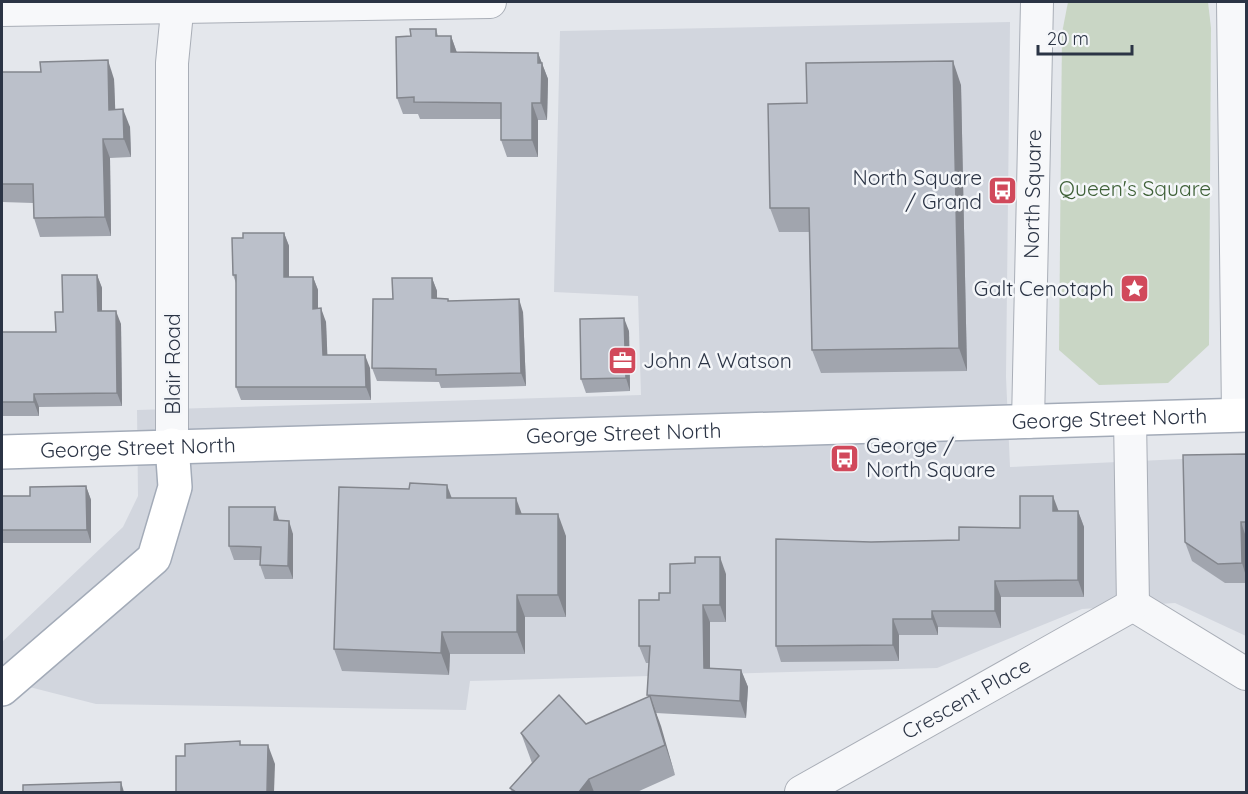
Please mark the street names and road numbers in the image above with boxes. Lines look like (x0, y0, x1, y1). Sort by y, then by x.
street label: North Square (1017, 129, 1046, 259)
street label: Blair Road (159, 313, 185, 415)
street label: George Street North (1011, 402, 1208, 434)
street label: George Street North (526, 417, 722, 448)
street label: George Street North (40, 431, 236, 463)
street label: Crescent Place (897, 651, 1035, 744)

